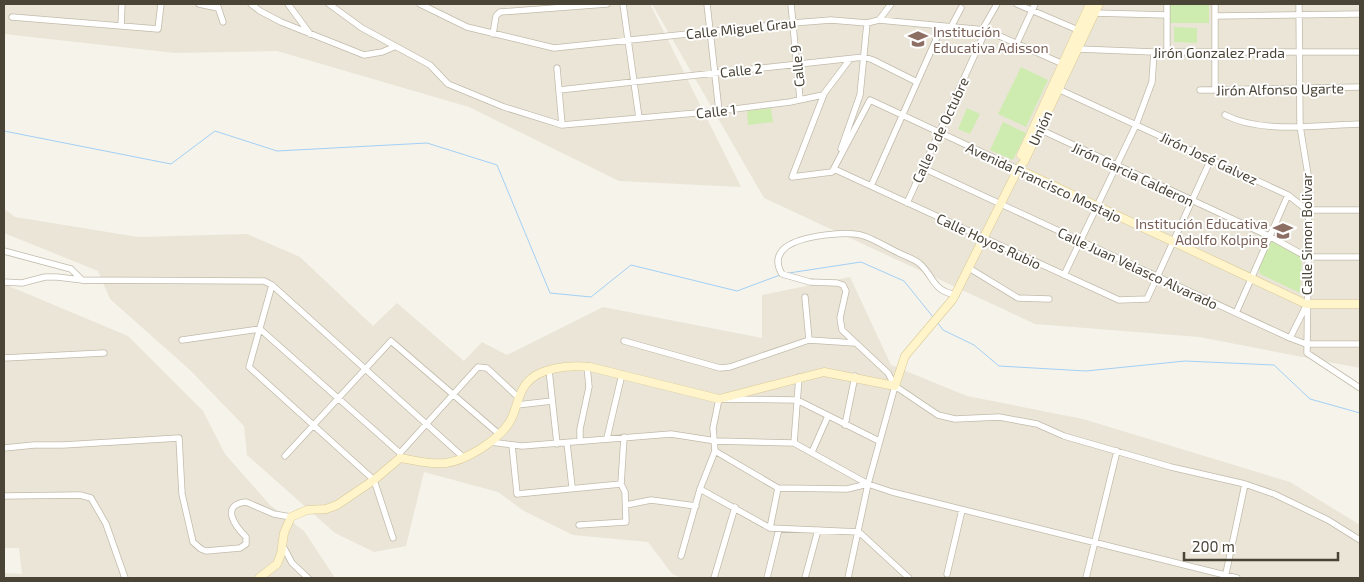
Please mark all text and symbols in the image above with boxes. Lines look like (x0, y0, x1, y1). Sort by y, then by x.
street label: Calle Miguel Grau (685, 14, 797, 42)
place label: Institución Educativa Adisson (933, 23, 1049, 56)
school or university icon: Institución Educativa Adisson (907, 28, 929, 50)
street label: Calle 9 (786, 44, 808, 88)
street label: Jirón Gonzalez Prada (1153, 44, 1285, 61)
street label: Calle 2 (719, 59, 763, 81)
street label: Calle 9 de Octubre (908, 74, 972, 186)
street label: Jirón Alfonso Ugarte (1216, 79, 1344, 99)
street label: Calle 1 (695, 100, 737, 122)
street label: Unión (1024, 108, 1056, 148)
street label: Jirón José Galvez (1158, 128, 1260, 188)
street label: Avenida Francisco Mostajo (964, 138, 1124, 226)
street label: Jirón Garcia Calderon (1069, 138, 1197, 210)
street label: Calle Simon Bolivar (1298, 172, 1315, 295)
street label: Calle Hoyos Rubio (934, 209, 1044, 273)
place label: Institución Educativa Adolfo Kolping (1135, 215, 1268, 248)
school or university icon: Institución Educativa Adolfo Kolping (1272, 220, 1294, 242)
street label: Calle Juan Velasco Alvarado (1055, 223, 1221, 313)
scale bar (1184, 530, 1338, 562)
text: 200 m (1192, 537, 1235, 555)

